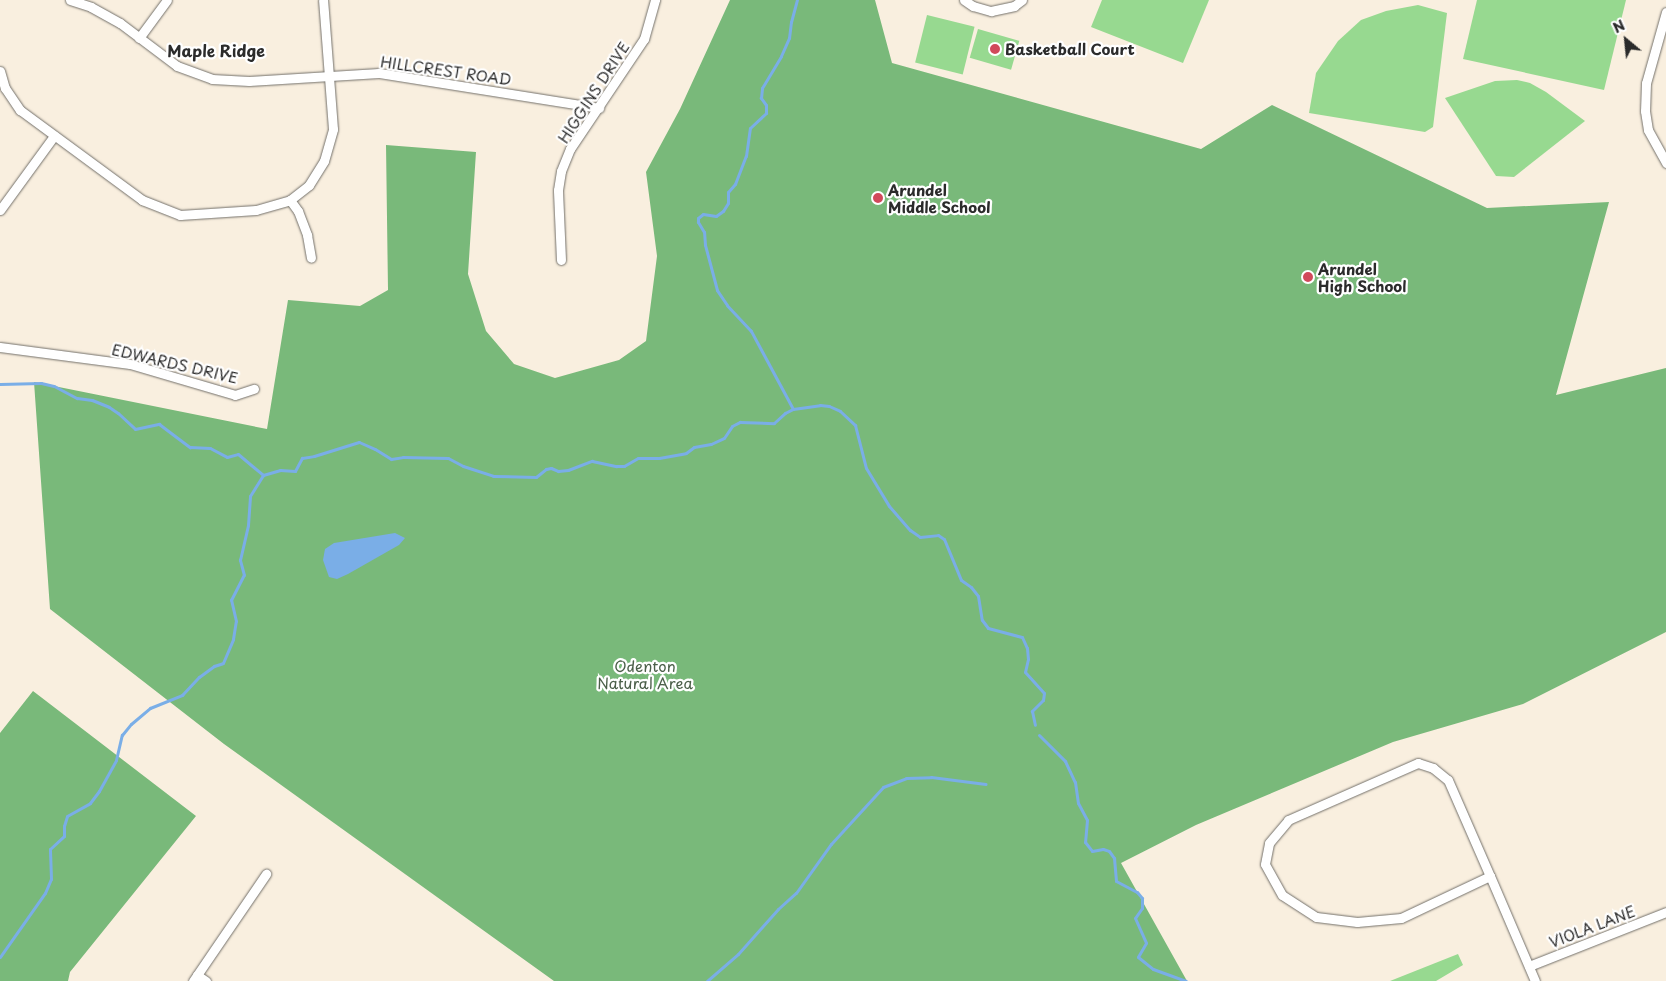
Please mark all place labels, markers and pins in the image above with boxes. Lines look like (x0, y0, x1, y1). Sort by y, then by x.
place label: Basketball Court (1005, 40, 1135, 58)
marker: Basketball Court (989, 43, 1001, 55)
place label: Arundel Middle School (888, 180, 992, 215)
marker: Arundel Middle School (872, 192, 884, 204)
place label: Arundel High School (1318, 259, 1407, 294)
marker: Arundel High School (1302, 271, 1314, 283)

